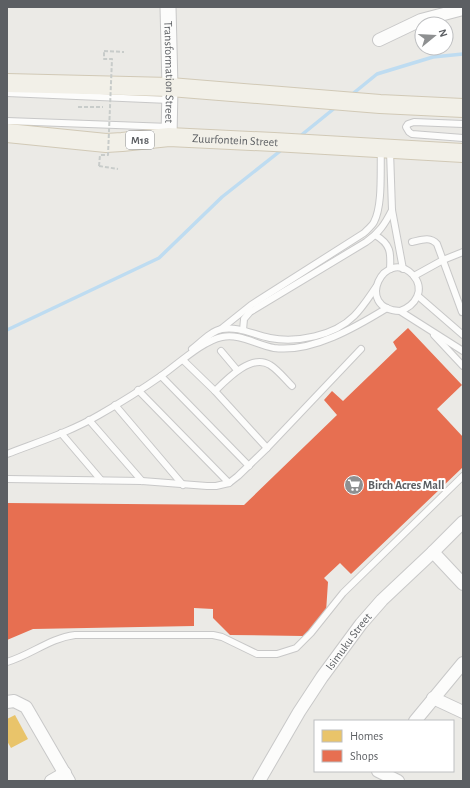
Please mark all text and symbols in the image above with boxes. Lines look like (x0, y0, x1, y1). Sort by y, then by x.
north arrow (414, 16, 454, 56)
street label: Transformation Street (162, 21, 176, 123)
text: N (437, 28, 449, 38)
road number: M18 (126, 131, 154, 149)
street label: Zuurfontein Street (192, 132, 279, 148)
supermarket icon: Birch Acres Mall (343, 474, 365, 496)
place label: Birch Acres Mall (368, 479, 444, 491)
street label: Isimuku Street (323, 610, 374, 672)
legend (314, 720, 454, 772)
text: Homes (350, 730, 383, 742)
text: Shops (350, 750, 378, 762)

